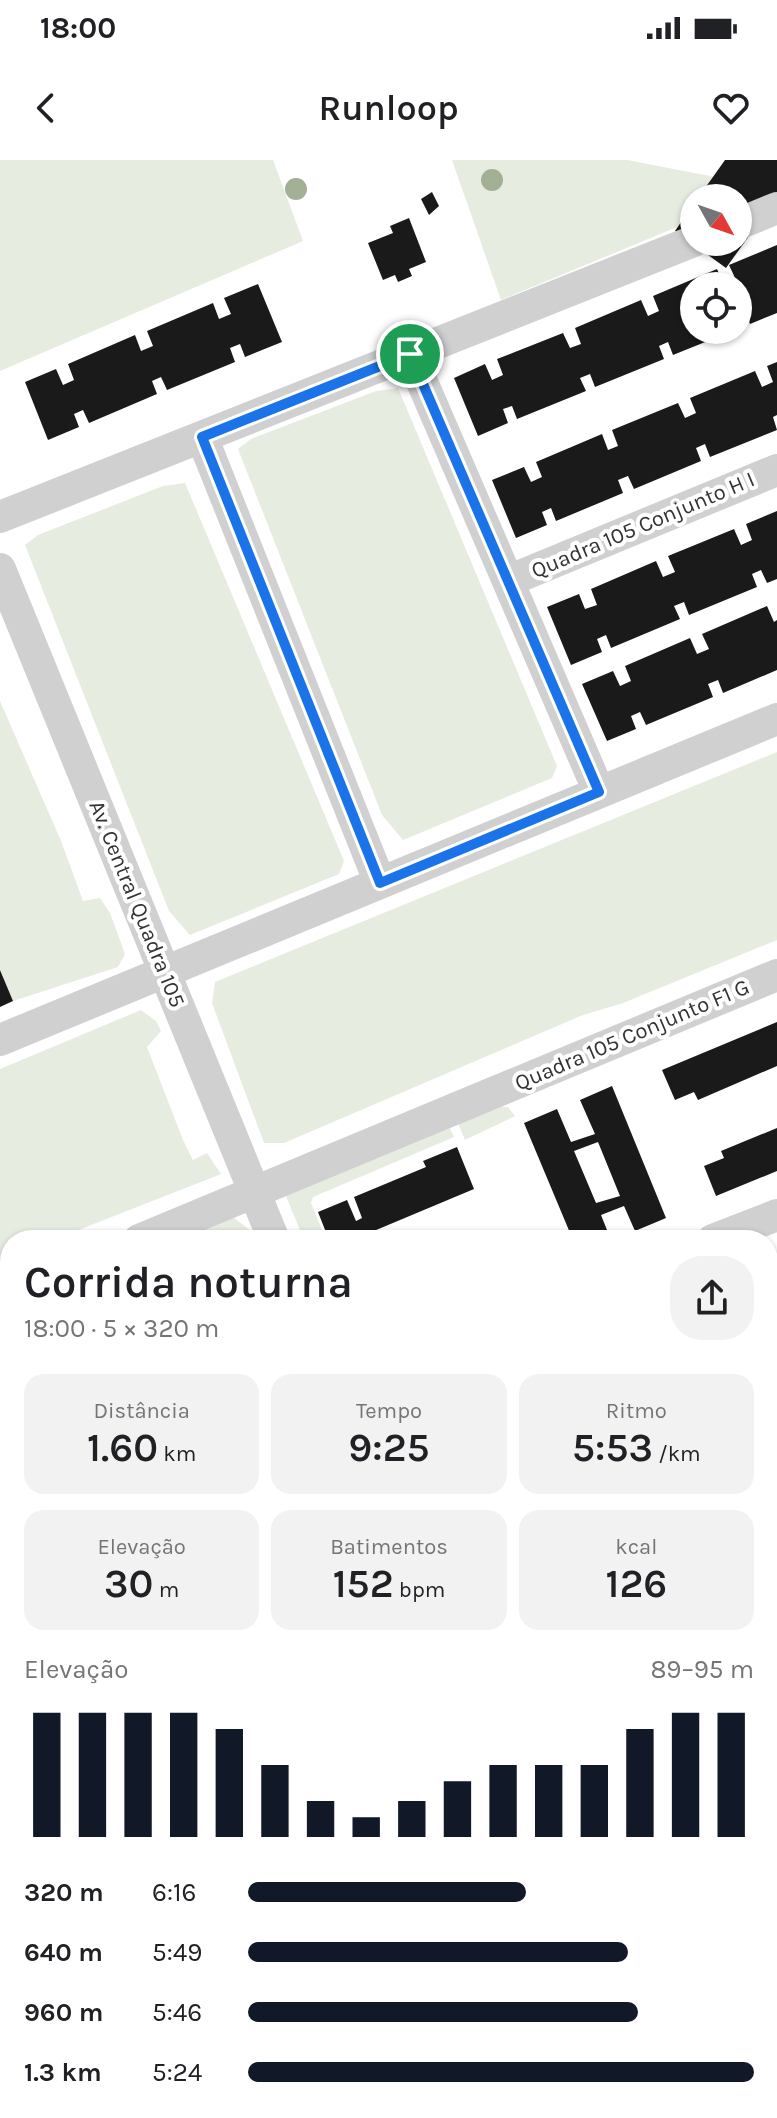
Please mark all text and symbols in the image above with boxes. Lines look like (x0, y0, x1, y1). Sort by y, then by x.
text: 18:00 (40, 10, 116, 46)
icon: back (24, 86, 68, 130)
icon: heart (709, 86, 753, 130)
text: Runloop (318, 87, 459, 129)
north arrow (680, 184, 752, 256)
map controls (680, 184, 752, 344)
button: locate (680, 272, 752, 344)
pin (376, 320, 444, 388)
icon: arrive (388, 332, 432, 376)
street label: Quadra 105 Conjunto H I (527, 466, 759, 584)
street label: Av. Central Quadra 105 (84, 797, 190, 1011)
street label: Quadra 105 Conjunto F1 G (511, 974, 753, 1096)
button: share (670, 1256, 754, 1340)
text: Corrida noturna (24, 1257, 353, 1308)
text: 18:00 · 5 × 320 m (24, 1313, 219, 1344)
text: Distância (94, 1398, 190, 1424)
text: Tempo (356, 1398, 422, 1424)
text: Ritmo (606, 1398, 667, 1424)
text: 1.60 (87, 1424, 158, 1471)
text: 9:25 (348, 1424, 430, 1471)
text: 5:53 (572, 1424, 653, 1471)
text: km (158, 1441, 196, 1467)
text: /km (653, 1441, 701, 1467)
text: Elevação (97, 1534, 186, 1560)
text: Batimentos (330, 1534, 448, 1560)
text: kcal (615, 1534, 657, 1560)
text: 30 (104, 1560, 153, 1607)
text: 152 (333, 1560, 394, 1607)
text: 126 (605, 1560, 667, 1607)
text: m (153, 1577, 179, 1603)
text: bpm (394, 1577, 445, 1603)
text: Elevação (24, 1654, 129, 1685)
text: 89–95 m (650, 1654, 754, 1685)
text: 320 m (24, 1877, 104, 1908)
text: 6:16 (152, 1877, 196, 1908)
text: 640 m (24, 1937, 103, 1968)
text: 5:49 (152, 1937, 202, 1968)
text: 960 m (24, 1997, 103, 2028)
text: 5:46 (152, 1997, 202, 2028)
text: 1.3 km (24, 2057, 102, 2088)
text: 5:24 (152, 2057, 202, 2088)

